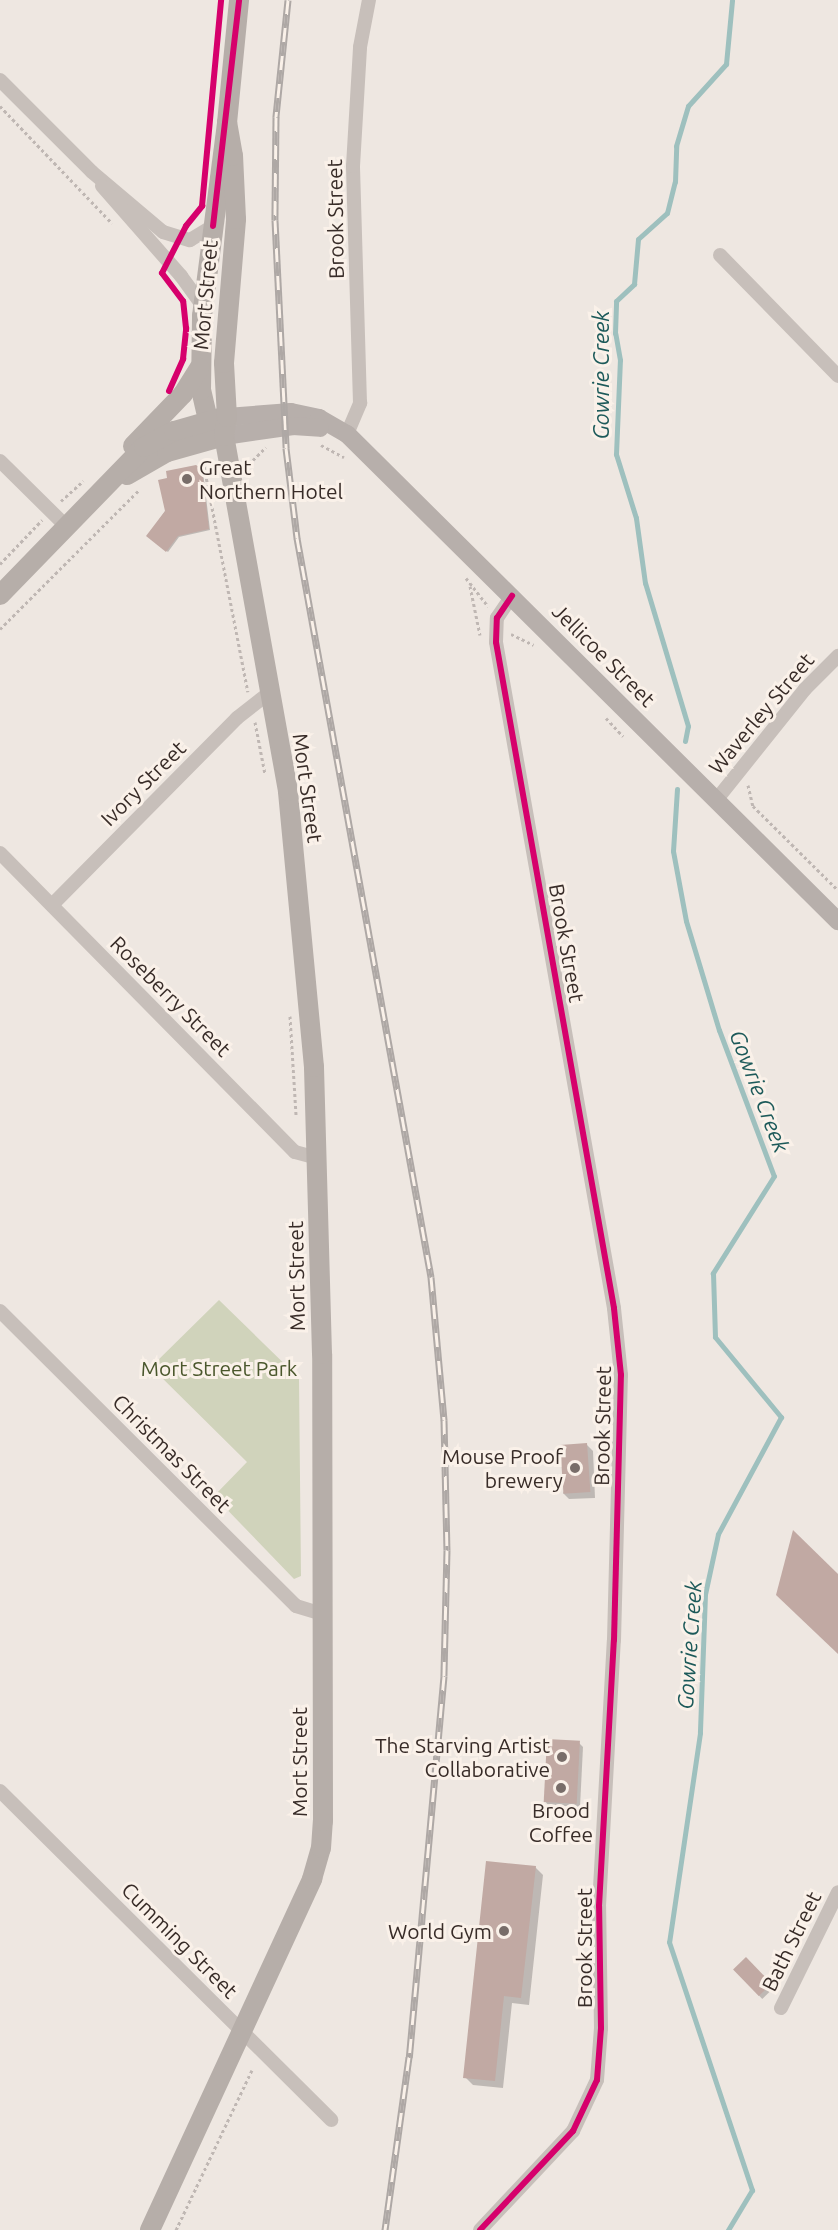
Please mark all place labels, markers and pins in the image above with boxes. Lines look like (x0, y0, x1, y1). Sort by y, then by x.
place label: Great Northern Hotel (199, 454, 343, 504)
marker: Great Northern Hotel (180, 472, 194, 486)
place label: Mouse Proof brewery (442, 1443, 563, 1493)
marker: Mouse Proof brewery (568, 1461, 582, 1475)
place label: The Starving Artist Collaborative (375, 1732, 550, 1782)
marker: The Starving Artist Collaborative (555, 1750, 569, 1764)
marker: Brood Coffee (554, 1781, 568, 1795)
place label: Brood Coffee (529, 1797, 593, 1847)
place label: World Gym (388, 1918, 492, 1944)
marker: World Gym (497, 1924, 511, 1938)

